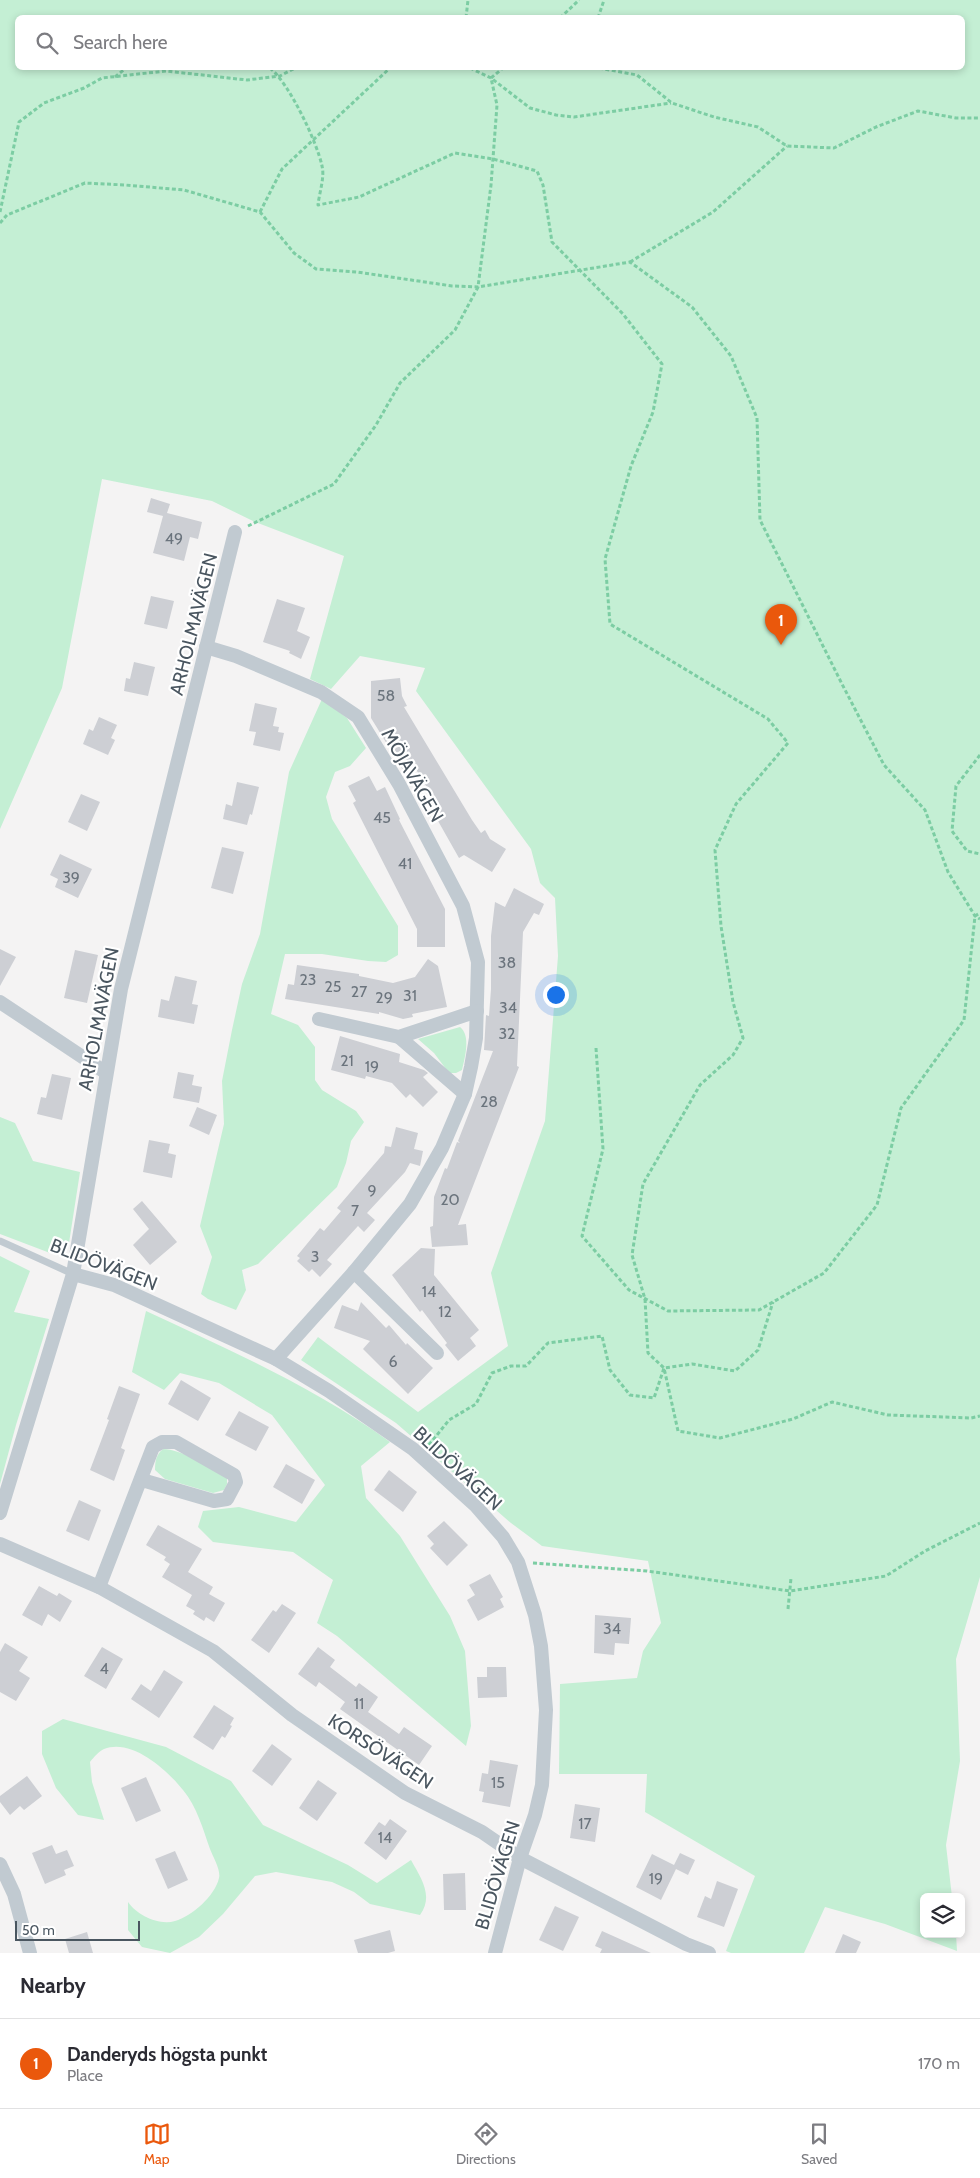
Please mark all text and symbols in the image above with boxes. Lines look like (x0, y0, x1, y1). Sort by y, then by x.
search box (15, 15, 965, 70)
icon: search (33, 29, 61, 57)
text: Search here (73, 31, 167, 54)
house number: 49 (165, 529, 183, 548)
street label: ARHOLMAVÄGEN (165, 551, 222, 698)
pin: 1 (765, 604, 797, 645)
house number: 58 (377, 686, 395, 705)
street label: MÖJAVÄGEN (377, 724, 449, 826)
house number: 45 (373, 808, 391, 827)
house number: 41 (398, 854, 412, 873)
house number: 39 (62, 868, 80, 887)
street label: ARHOLMAVÄGEN (73, 945, 124, 1093)
house number: 38 (498, 953, 516, 972)
house number: 23 (299, 970, 317, 989)
house number: 25 (324, 977, 342, 996)
house number: 27 (351, 982, 367, 1001)
your location (543, 982, 569, 1008)
house number: 31 (403, 986, 417, 1005)
house number: 29 (375, 988, 393, 1007)
house number: 34 (499, 998, 517, 1017)
house number: 32 (498, 1024, 516, 1043)
house number: 21 (340, 1051, 354, 1070)
house number: 19 (365, 1057, 379, 1076)
house number: 28 (480, 1092, 498, 1111)
house number: 9 (367, 1181, 377, 1200)
house number: 20 (440, 1190, 460, 1209)
house number: 7 (351, 1201, 359, 1220)
street label: BLIDÖVÄGEN (47, 1234, 161, 1295)
house number: 3 (311, 1247, 319, 1266)
house number: 14 (422, 1282, 436, 1301)
house number: 12 (438, 1302, 452, 1321)
house number: 6 (388, 1352, 398, 1371)
street label: BLIDÖVÄGEN (409, 1422, 507, 1515)
house number: 34 (603, 1619, 621, 1638)
house number: 4 (99, 1659, 109, 1678)
house number: 11 (354, 1694, 364, 1713)
street label: KORSÖVÄGEN (324, 1709, 438, 1794)
house number: 15 (491, 1773, 505, 1792)
house number: 17 (578, 1814, 592, 1833)
street label: BLIDÖVÄGEN (470, 1818, 525, 1932)
house number: 14 (378, 1828, 392, 1847)
house number: 19 (649, 1869, 663, 1888)
map controls (920, 1893, 965, 1938)
button: layers (920, 1893, 965, 1938)
scale bar (15, 1918, 140, 1941)
text: 50 m (22, 1921, 55, 1939)
text: Nearby (20, 1973, 86, 1998)
text: Danderyds högsta punkt (67, 2043, 267, 2066)
text: 1 (33, 2054, 39, 2073)
text: 170 m (918, 2054, 960, 2073)
text: Place (67, 2066, 103, 2085)
tab: Map (143, 2120, 171, 2168)
tab: Directions (456, 2120, 516, 2168)
tab: Saved (801, 2120, 837, 2168)

